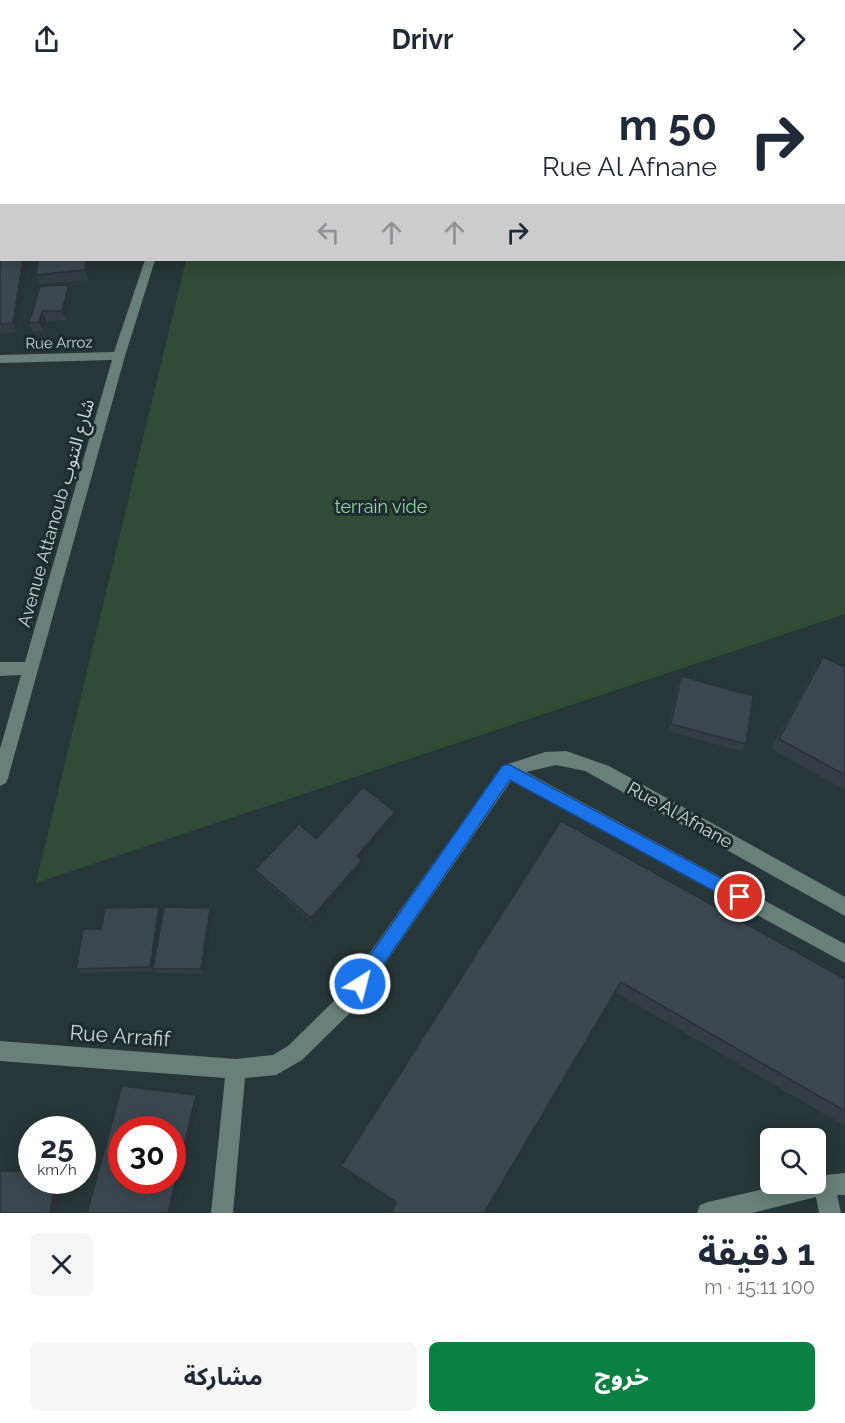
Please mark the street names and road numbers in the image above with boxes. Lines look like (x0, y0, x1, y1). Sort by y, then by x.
street label: Rue Arroz (25, 333, 93, 353)
street label: Avenue Attanoub شارع التنوب (13, 396, 102, 630)
street label: Rue Al Afnane (624, 777, 737, 852)
street label: Rue Arrafif (69, 1020, 172, 1052)

